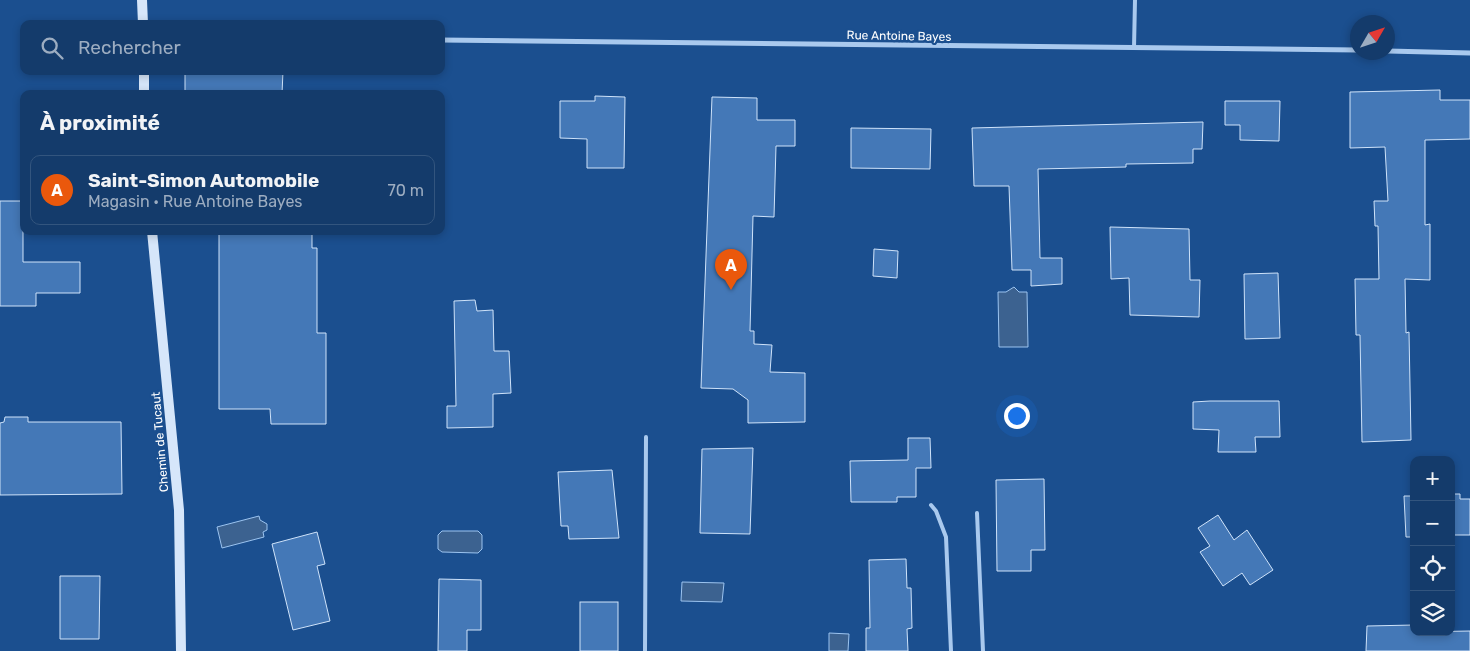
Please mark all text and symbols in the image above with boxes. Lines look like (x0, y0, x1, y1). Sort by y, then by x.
north arrow (1350, 15, 1395, 60)
search box (20, 20, 445, 75)
street label: Rue Antoine Bayes (846, 28, 952, 44)
icon: search (38, 34, 66, 62)
text: Rechercher (78, 36, 181, 59)
text: À proximité (40, 110, 160, 135)
text: Saint-Simon Automobile (88, 169, 319, 192)
text: A (51, 181, 63, 200)
text: 70 m (387, 181, 424, 200)
text: Magasin · Rue Antoine Bayes (88, 192, 303, 211)
pin: A (715, 249, 747, 290)
street label: Chemin de Tucaut (149, 391, 171, 493)
your location (1004, 403, 1030, 429)
map controls (1410, 456, 1455, 636)
button: + (1410, 456, 1455, 501)
button: − (1410, 501, 1455, 546)
button: locate (1410, 546, 1455, 591)
button: layers (1410, 591, 1455, 636)

